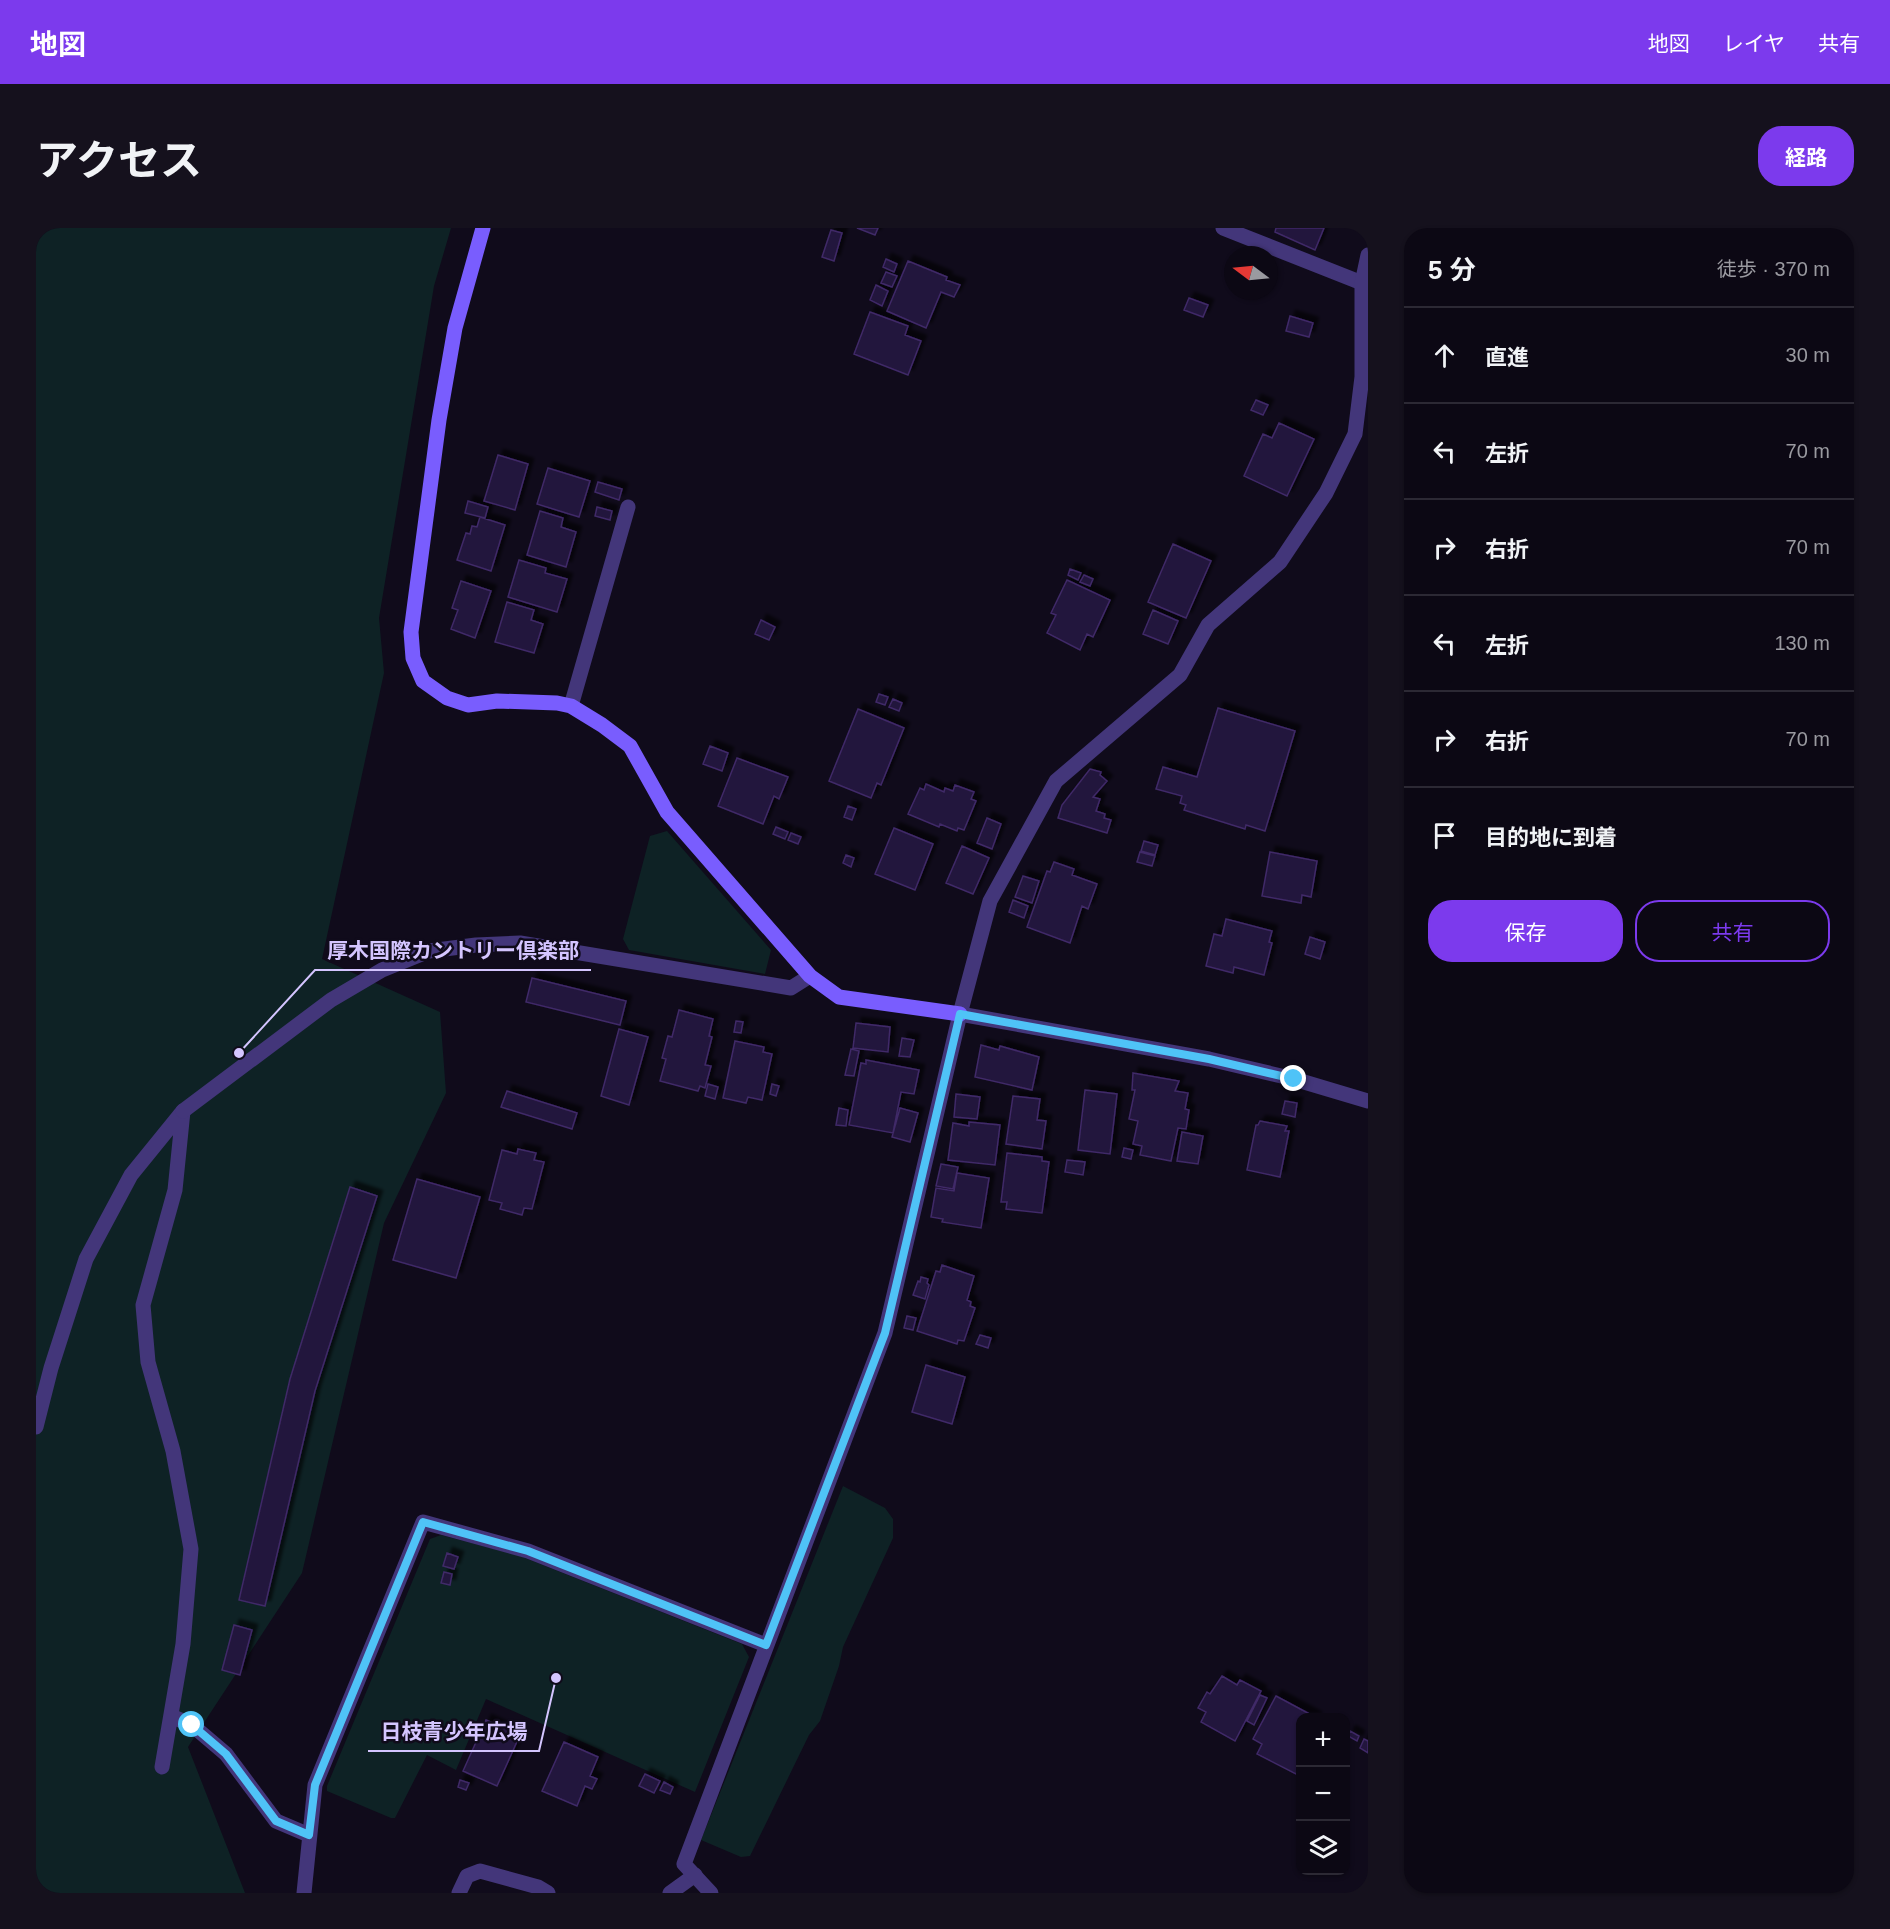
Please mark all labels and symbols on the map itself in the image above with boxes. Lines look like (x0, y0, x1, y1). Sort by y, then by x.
north arrow (1224, 246, 1278, 300)
callout: 厚木国際カントリー倶楽部 (315, 931, 591, 970)
text: 厚木国際カントリー倶楽部 (327, 939, 579, 962)
route end (1280, 1065, 1306, 1091)
route start (178, 1711, 204, 1737)
callout: 日枝青少年広場 (368, 1712, 539, 1751)
text: 日枝青少年広場 (381, 1720, 528, 1743)

